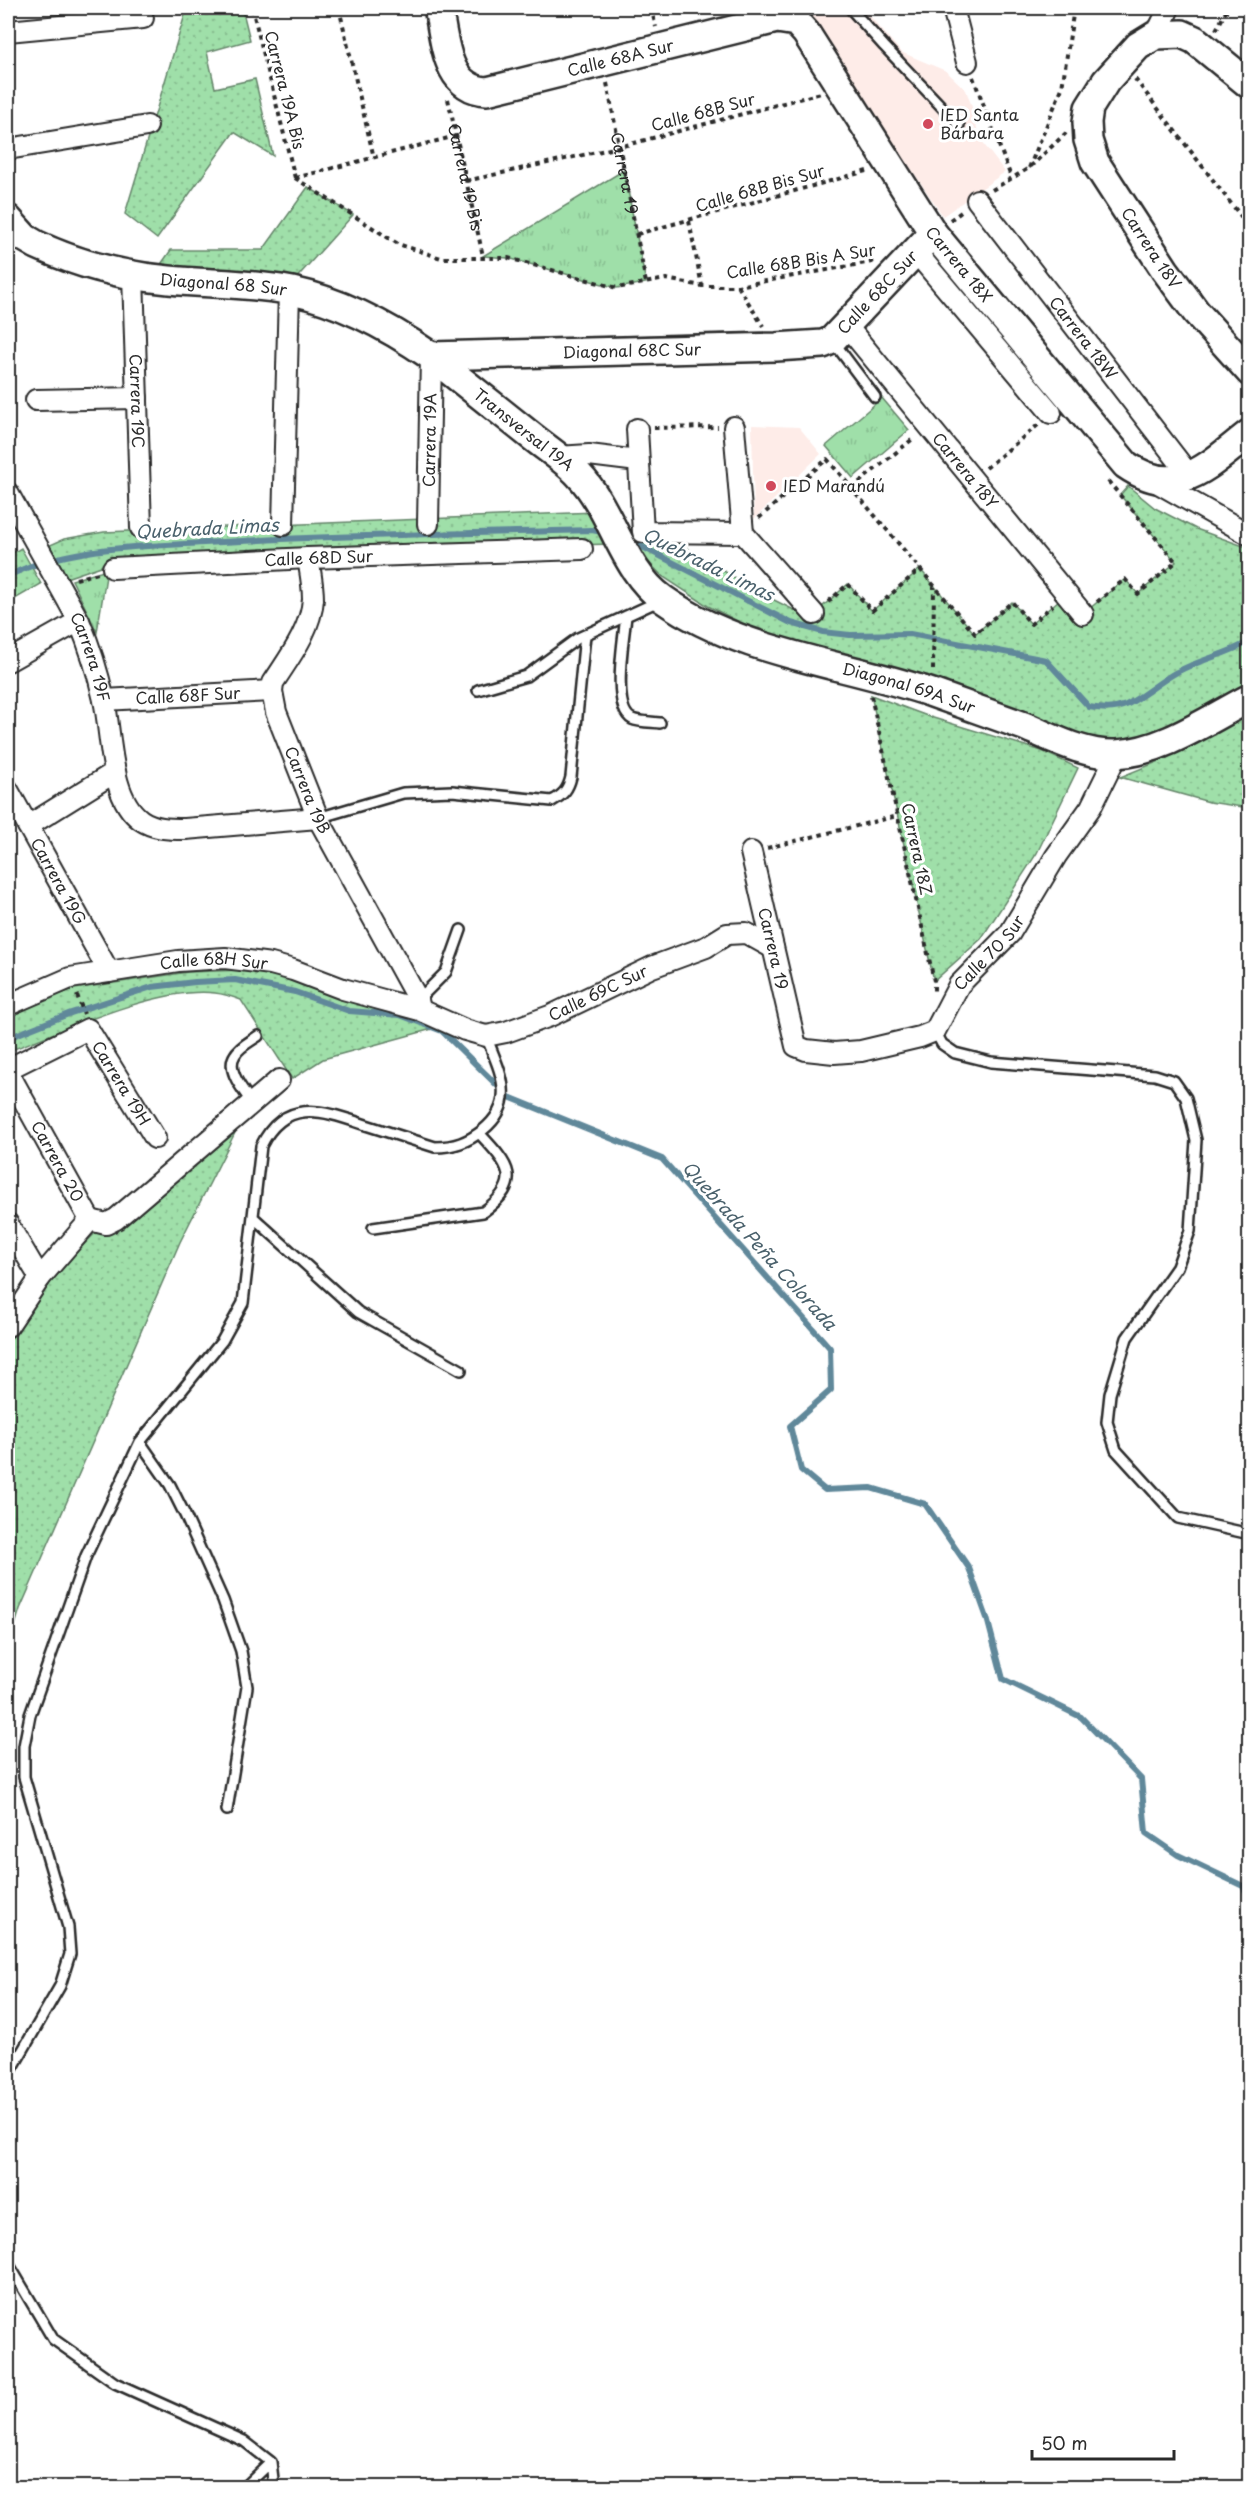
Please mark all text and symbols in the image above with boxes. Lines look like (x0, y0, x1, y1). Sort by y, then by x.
street label: Carrera 19A Bis (260, 28, 312, 152)
street label: Calle 68A Sur (564, 32, 677, 82)
street label: Calle 68B Sur (648, 85, 758, 136)
place label: IED Santa Bárbara (940, 102, 1019, 144)
marker: IED Santa Bárbara (921, 117, 935, 131)
street label: Carrera 19 Bis (443, 121, 490, 233)
street label: Carrera 19 (606, 130, 645, 216)
street label: Calle 68B Bis Sur (692, 157, 828, 217)
street label: Carrera 18V (1116, 202, 1188, 294)
street label: Carrera 18X (921, 221, 999, 307)
street label: Calle 68B Bis A Sur (725, 236, 878, 284)
street label: Calle 68C Sur (831, 243, 923, 339)
street label: Diagonal 68 Sur (159, 266, 290, 301)
street label: Carrera 18W (1044, 291, 1124, 384)
street label: Diagonal 68C Sur (562, 336, 702, 364)
street label: Carrera 19C (124, 353, 151, 448)
street label: Transversal 19A (469, 382, 580, 476)
street label: Carrera 19A (416, 393, 441, 487)
street label: Carrera 18Y (927, 426, 1005, 513)
place label: IED Marandú (783, 473, 885, 497)
marker: IED Marandú (764, 479, 778, 493)
water label: Quebrada Limas (135, 510, 281, 545)
water label: Quebrada Limas (638, 520, 780, 608)
street label: Calle 68D Sur (264, 543, 374, 571)
street label: Carrera 19F (65, 607, 117, 704)
street label: Diagonal 69A Sur (840, 655, 979, 719)
street label: Calle 68F Sur (135, 680, 242, 709)
street label: Carrera 19B (280, 742, 337, 838)
street label: Carrera 18Z (897, 800, 939, 897)
street label: Carrera 19G (26, 833, 93, 928)
street label: Carrera 19 (753, 905, 795, 992)
street label: Calle 70 Sur (947, 909, 1030, 995)
street label: Calle 68H Sur (158, 945, 270, 975)
street label: Calle 69C Sur (544, 958, 652, 1026)
street label: Carrera 19H (87, 1036, 157, 1130)
street label: Carrera 20 (26, 1116, 90, 1206)
water label: Quebrada Peña Colorada (676, 1154, 844, 1336)
scale bar (1032, 2423, 1174, 2461)
text: 50 m (1041, 2429, 1088, 2456)

